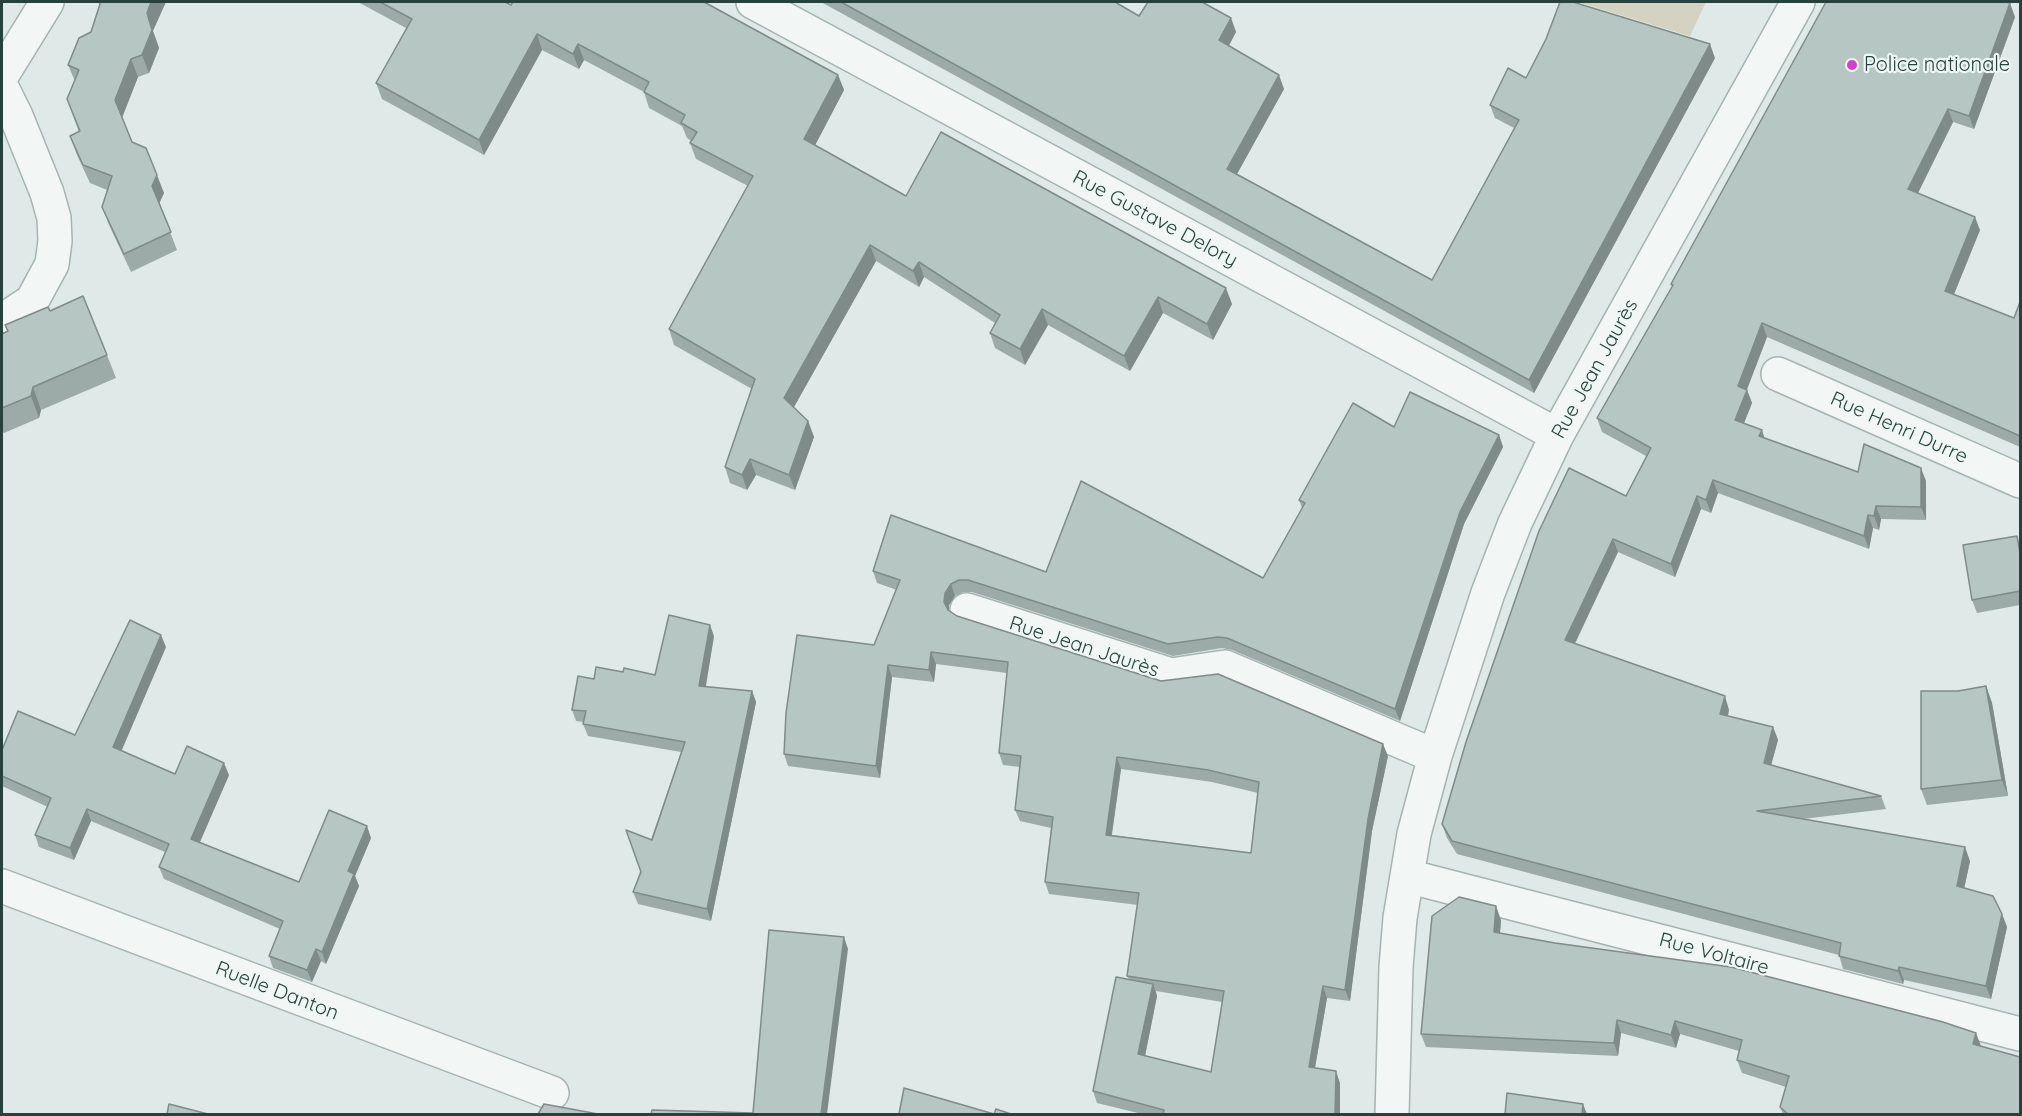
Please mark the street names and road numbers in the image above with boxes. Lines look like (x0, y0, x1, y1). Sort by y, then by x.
street label: Rue Gustave Delory (1068, 165, 1242, 273)
street label: Rue Jean Jaurès (1547, 295, 1643, 443)
street label: Rue Henri Durre (1826, 387, 1972, 469)
street label: Rue Jean Jaurès (1006, 611, 1162, 683)
street label: Rue Voltaire (1657, 928, 1771, 980)
street label: Ruelle Danton (212, 956, 342, 1026)

